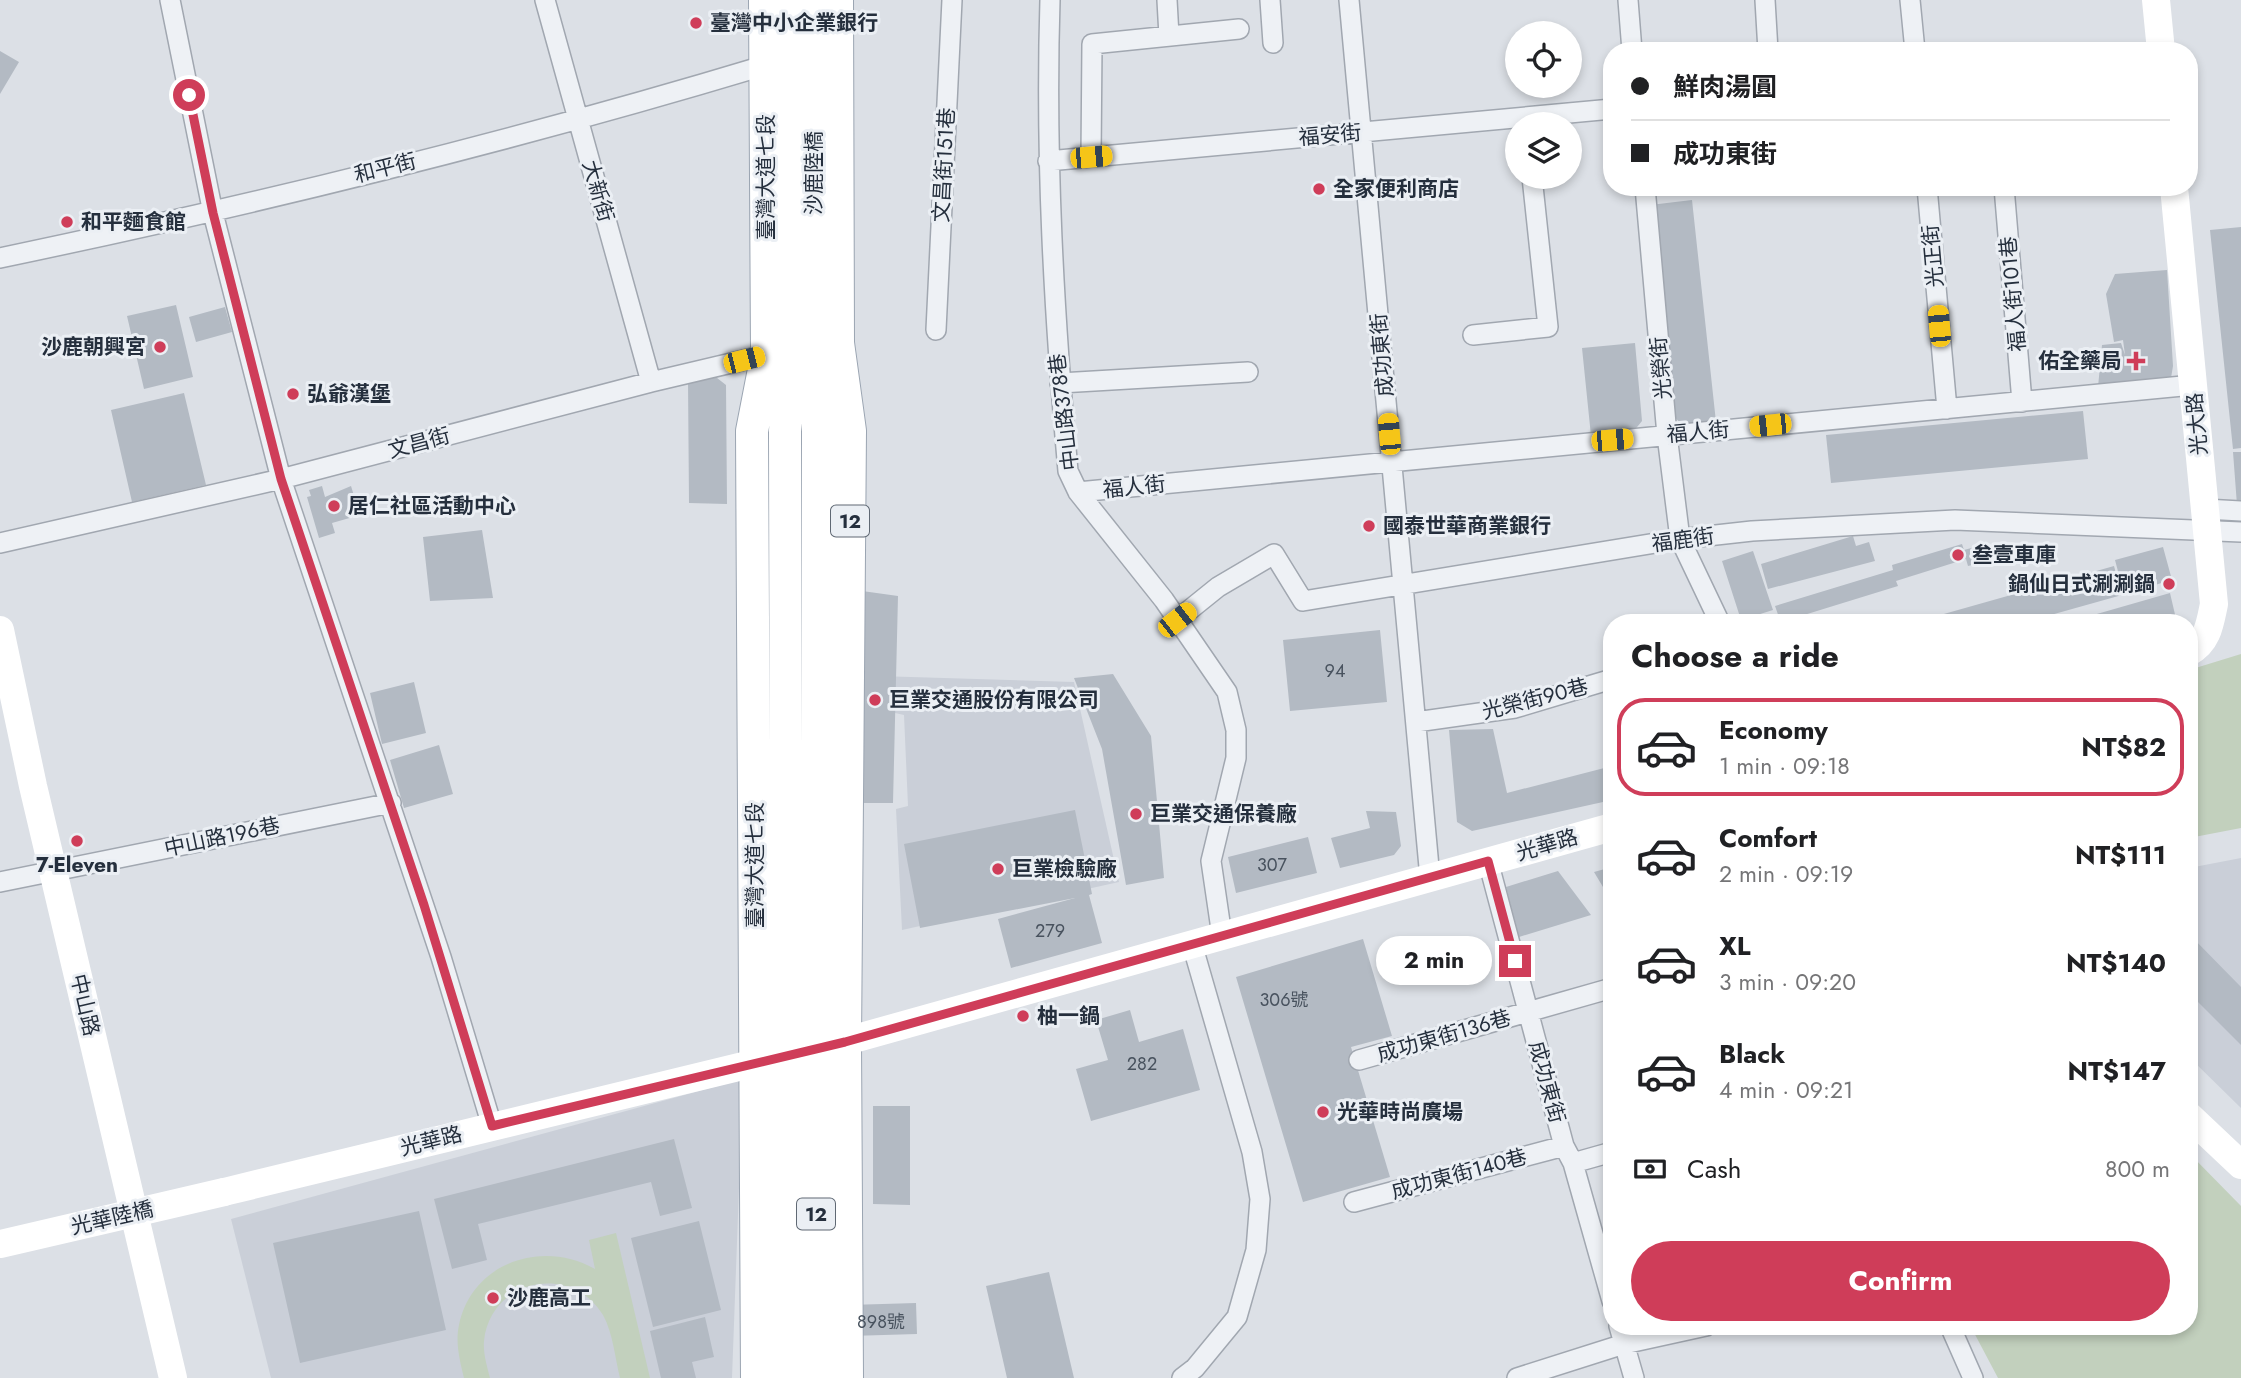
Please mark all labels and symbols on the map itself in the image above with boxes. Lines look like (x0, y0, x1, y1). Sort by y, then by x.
place label: 臺灣中小企業銀行 (710, 8, 878, 38)
marker: 臺灣中小企業銀行 (688, 15, 704, 31)
route start (173, 79, 205, 111)
street label: 文昌街151巷 (926, 107, 962, 223)
street label: 臺灣大道七段 (751, 114, 781, 240)
street label: 福安街 (1297, 117, 1363, 153)
street label: 沙鹿陸橋 (799, 131, 829, 215)
car (1070, 145, 1113, 169)
street label: 和平街 (351, 146, 419, 190)
street label: 大新街 (575, 157, 621, 225)
place label: 全家便利商店 (1333, 174, 1459, 204)
marker: 全家便利商店 (1311, 181, 1327, 197)
place label: 和平麵食館 (81, 207, 186, 237)
marker: 和平麵食館 (59, 214, 75, 230)
street label: 光正街 (1915, 223, 1951, 289)
street label: 福人街101巷 (1993, 235, 2033, 353)
car (1927, 304, 1952, 348)
street label: 成功東街 (1363, 312, 1401, 398)
place label: 沙鹿朝興宮 (41, 332, 146, 362)
street label: 光榮街 (1643, 335, 1679, 401)
marker: 沙鹿朝興宮 (152, 339, 168, 355)
car (722, 345, 767, 375)
place label: 佑全藥局 (2038, 346, 2122, 376)
street label: 中山路378巷 (1042, 352, 1086, 472)
marker: 佑全藥局 (2128, 353, 2144, 369)
place label: 弘爺漢堡 (307, 379, 391, 409)
marker: 弘爺漢堡 (285, 386, 301, 402)
street label: 光大路 (2179, 391, 2215, 457)
car (1377, 412, 1402, 456)
car (1749, 412, 1792, 438)
street label: 福人街 (1665, 414, 1731, 450)
street label: 文昌街 (385, 420, 453, 466)
car (1591, 428, 1634, 452)
street label: 福人街 (1101, 469, 1167, 505)
place label: 居仁社區活動中心 (348, 491, 516, 521)
marker: 居仁社區活動中心 (326, 498, 342, 514)
road number: 12 (831, 506, 869, 536)
place label: 國泰世華商業銀行 (1383, 511, 1551, 541)
marker: 國泰世華商業銀行 (1361, 518, 1377, 534)
street label: 福鹿街 (1650, 521, 1716, 559)
place label: 叁壹車庫 (1972, 540, 2056, 570)
marker: 叁壹車庫 (1950, 547, 1966, 563)
place label: 鍋仙日式涮涮鍋 (2008, 569, 2155, 599)
marker: 鍋仙日式涮涮鍋 (2161, 576, 2177, 592)
car (1154, 599, 1201, 641)
house number: 94 (1325, 658, 1345, 684)
street label: 光榮街90巷 (1479, 671, 1591, 727)
place label: 巨業交通股份有限公司 (889, 685, 1099, 715)
marker: 巨業交通股份有限公司 (867, 692, 883, 708)
place label: 巨業交通保養廠 (1150, 799, 1297, 829)
street label: 臺灣大道七段 (740, 802, 770, 928)
marker: 巨業交通保養廠 (1128, 806, 1144, 822)
street label: 中山路196巷 (161, 810, 283, 864)
street label: 光華路 (1513, 822, 1581, 868)
marker: 7-Eleven (69, 833, 85, 849)
place label: 7-Eleven (36, 850, 118, 880)
house number: 307 (1257, 852, 1288, 878)
place label: 巨業檢驗廠 (1012, 854, 1117, 884)
marker: 巨業檢驗廠 (990, 861, 1006, 877)
house number: 279 (1035, 918, 1065, 944)
callout: 2 min (1375, 936, 1490, 986)
route end (1499, 945, 1531, 977)
street label: 中山路 (63, 971, 107, 1039)
house number: 306號 (1260, 987, 1309, 1013)
place label: 柚一鍋 (1037, 1001, 1100, 1031)
street label: 成功東街136巷 (1374, 1003, 1514, 1069)
marker: 柚一鍋 (1015, 1008, 1031, 1024)
street label: 成功東街 (1522, 1038, 1572, 1126)
house number: 282 (1127, 1051, 1157, 1077)
place label: 光華時尚廣場 (1337, 1097, 1463, 1127)
marker: 光華時尚廣場 (1315, 1104, 1331, 1120)
street label: 光華路 (397, 1119, 465, 1163)
street label: 成功東街140巷 (1388, 1141, 1530, 1207)
street label: 光華陸橋 (68, 1194, 156, 1242)
road number: 12 (797, 1198, 835, 1230)
place label: 沙鹿高工 (507, 1283, 591, 1313)
marker: 沙鹿高工 (485, 1290, 501, 1306)
house number: 898號 (857, 1309, 905, 1335)

